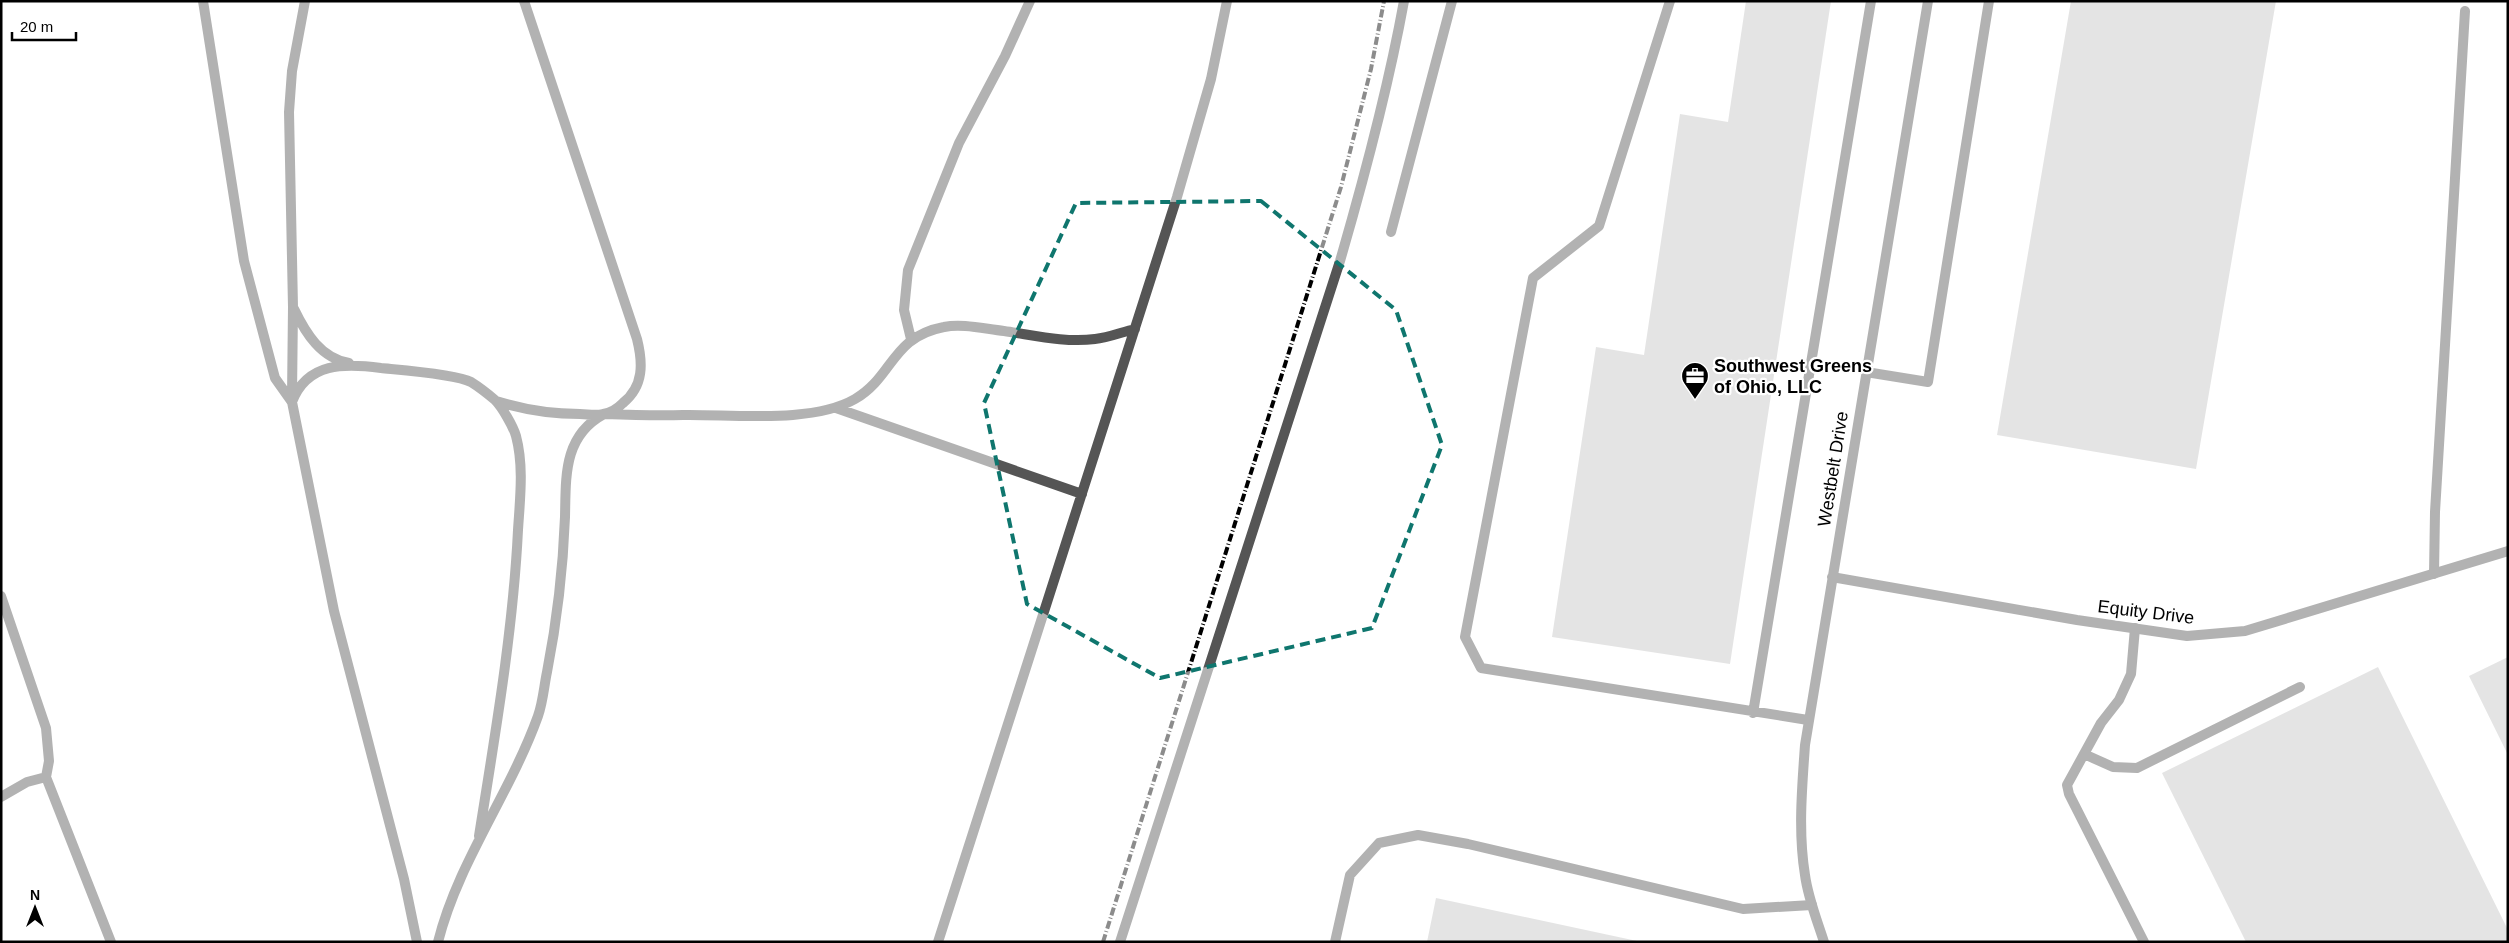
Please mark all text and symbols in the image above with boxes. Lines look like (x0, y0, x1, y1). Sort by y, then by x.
scale bar (12, 10, 76, 42)
text: 20 m (20, 18, 53, 35)
place label: Southwest Greens of Ohio, LLC (1714, 356, 1872, 397)
office icon: Southwest Greens of Ohio, LLC (1680, 361, 1710, 400)
street label: Westbelt Drive (1814, 410, 1852, 528)
street label: Equity Drive (2097, 596, 2195, 628)
north arrow (10, 883, 60, 933)
text: N (30, 887, 40, 903)

